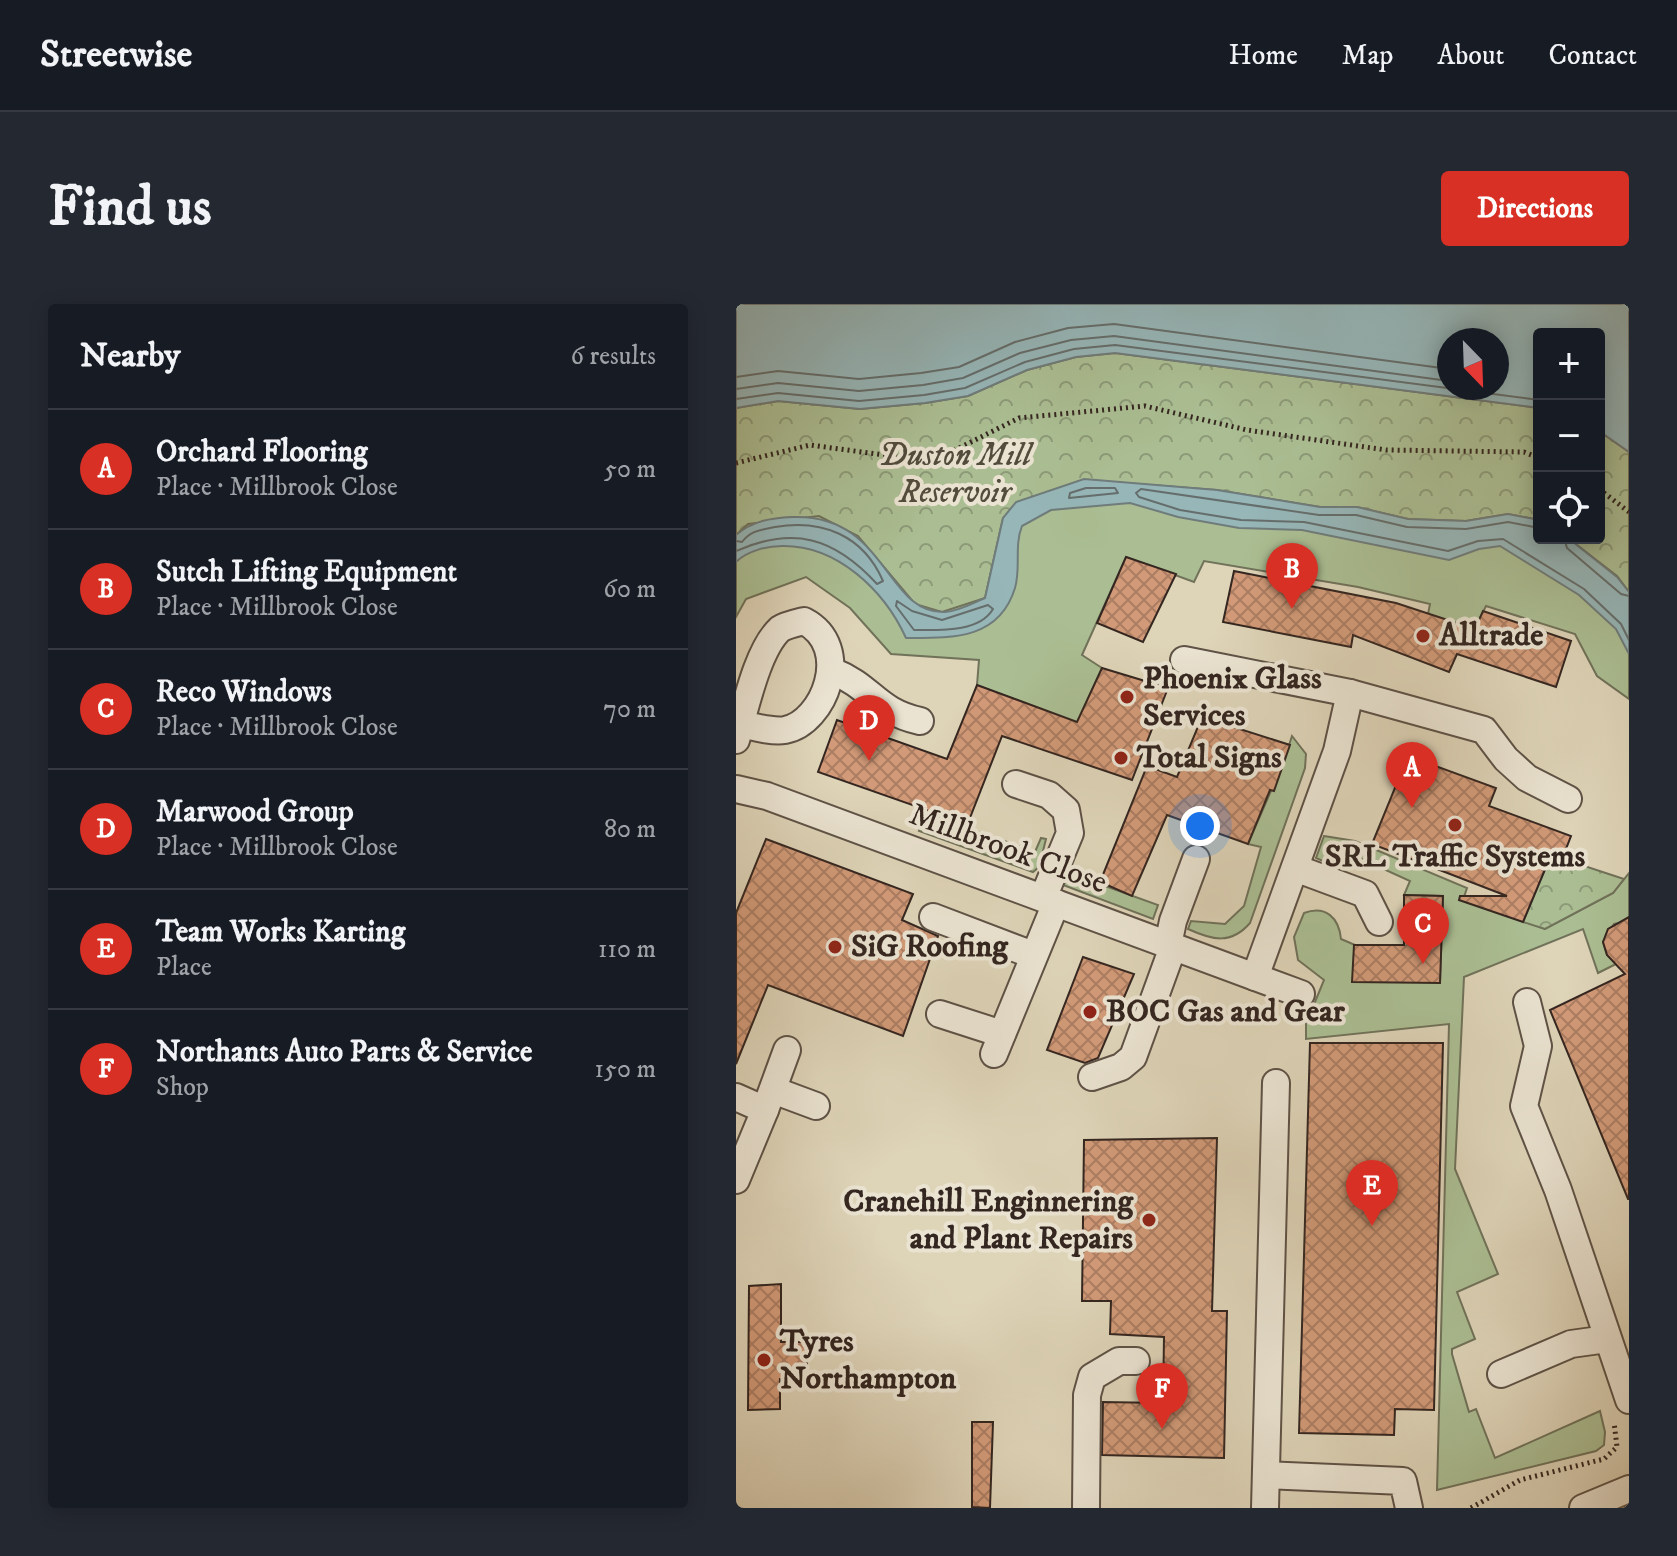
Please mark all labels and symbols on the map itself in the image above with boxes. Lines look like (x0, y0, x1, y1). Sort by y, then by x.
north arrow (1437, 328, 1509, 400)
park label: Duston Mill Reservoir (879, 436, 1035, 513)
pin: B (1266, 543, 1318, 609)
place label: Alltrade (1438, 616, 1543, 656)
marker: Alltrade (1414, 627, 1432, 645)
place label: Phoenix Glass Services (1143, 659, 1322, 736)
marker: Phoenix Glass Services (1118, 688, 1136, 706)
pin: D (843, 695, 895, 761)
place label: Total Signs (1136, 738, 1282, 778)
pin: A (1386, 742, 1438, 808)
marker: Total Signs (1112, 749, 1130, 767)
street label: Millbrook Close (904, 795, 1112, 903)
your location (1180, 806, 1220, 846)
marker: SRL Traffic Systems (1446, 816, 1464, 834)
place label: SRL Traffic Systems (1325, 837, 1586, 877)
pin: C (1397, 898, 1449, 964)
place label: SiG Roofing (851, 927, 1009, 967)
marker: SiG Roofing (826, 938, 844, 956)
place label: BOC Gas and Gear (1106, 992, 1346, 1032)
marker: BOC Gas and Gear (1081, 1003, 1099, 1021)
pin: E (1346, 1160, 1398, 1226)
place label: Cranehill Enginnering and Plant Repairs (843, 1182, 1134, 1259)
marker: Cranehill Enginnering and Plant Repairs (1140, 1211, 1158, 1229)
place label: Tyres Northampton (779, 1322, 957, 1399)
marker: Tyres Northampton (755, 1351, 773, 1369)
pin: F (1136, 1363, 1188, 1429)

